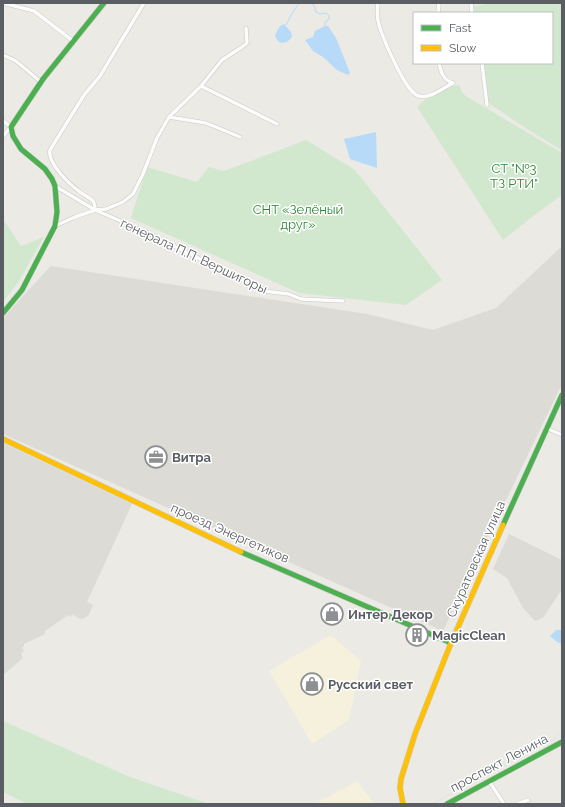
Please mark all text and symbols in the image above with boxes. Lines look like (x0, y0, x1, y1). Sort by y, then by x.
legend (413, 12, 553, 64)
text: Fast (449, 21, 472, 35)
text: Slow (449, 41, 476, 55)
park label: СТ "№3 ТЗ РТИ" (490, 161, 538, 191)
park label: СНТ «Зелёный друг» (253, 202, 343, 232)
street label: генерала П.П. Вершигоры (118, 215, 270, 297)
office icon: Витра (143, 444, 169, 470)
place label: Витра (172, 450, 212, 465)
street label: Скуратовская улица (444, 498, 508, 620)
street label: проезд Энергетиков (168, 500, 292, 566)
shop icon: Интер Декор (319, 601, 345, 627)
place label: Интер Декор (348, 607, 433, 622)
building icon: MagicClean (404, 622, 430, 648)
place label: MagicClean (432, 628, 506, 643)
shop icon: Русский свет (299, 671, 325, 697)
place label: Русский свет (328, 677, 414, 692)
street label: проспект Ленина (448, 731, 550, 795)

